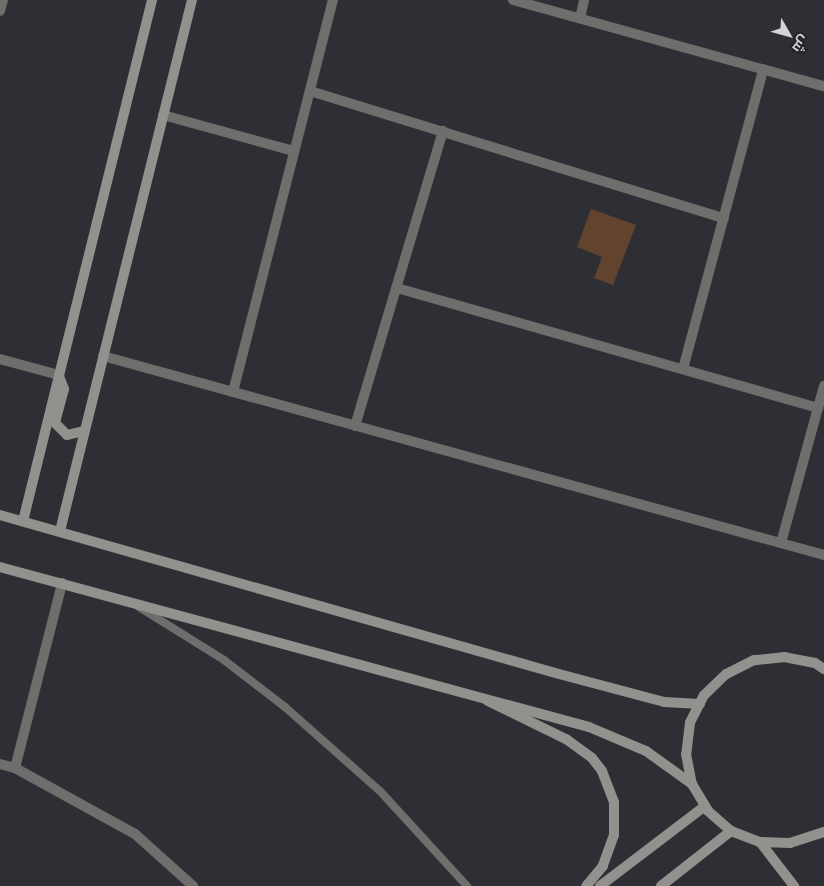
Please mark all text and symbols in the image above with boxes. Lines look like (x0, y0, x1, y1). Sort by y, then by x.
north arrow (764, 10, 814, 60)
text: ش (789, 32, 813, 56)

